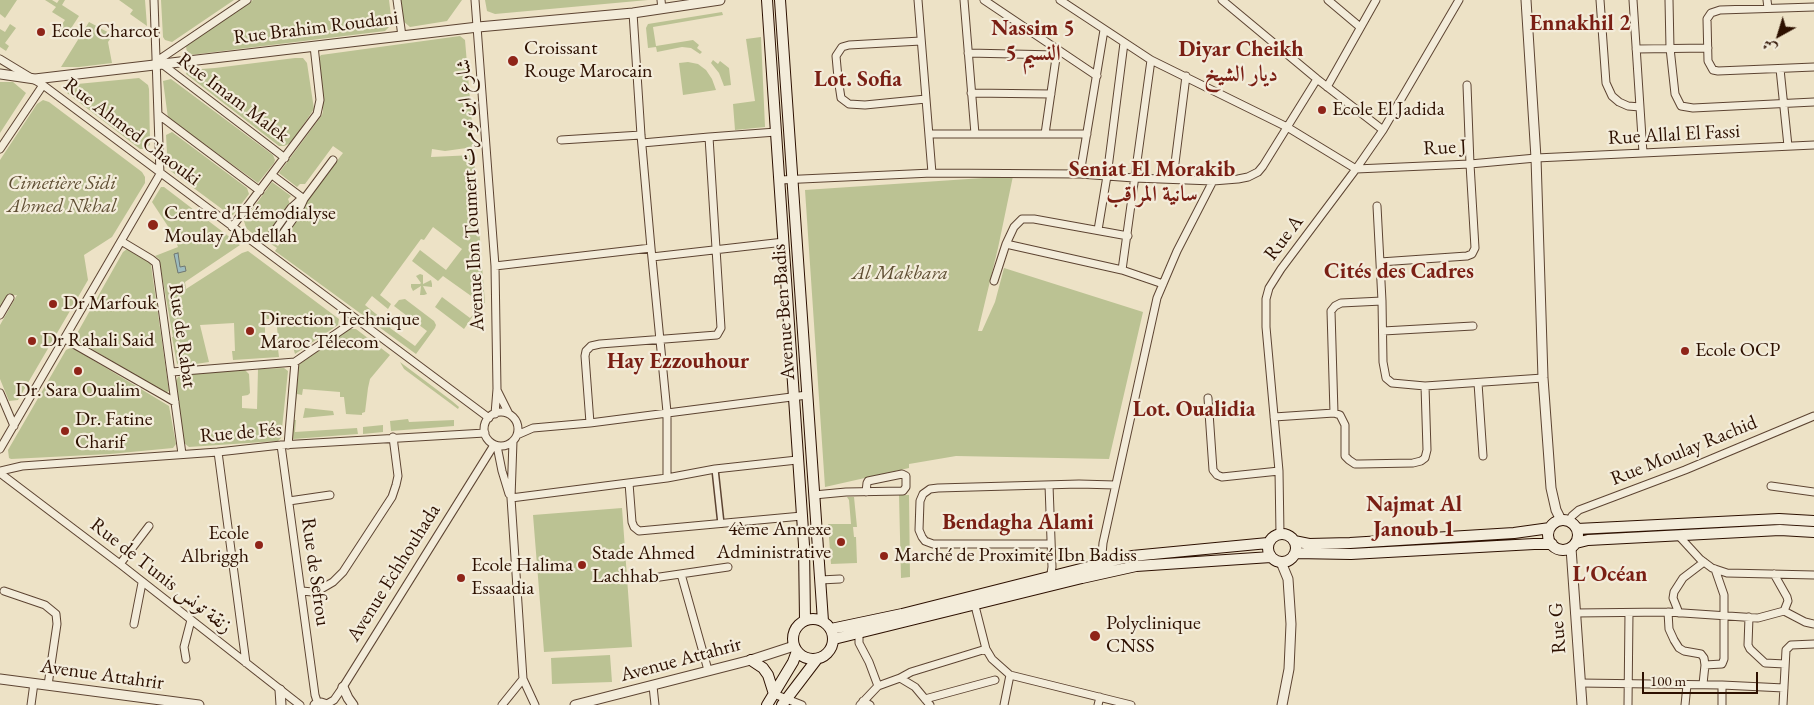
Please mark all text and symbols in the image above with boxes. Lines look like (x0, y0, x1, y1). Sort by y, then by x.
street label: Rue Brahim Roudani (232, 6, 400, 50)
north arrow (1754, 10, 1804, 60)
district label: Ennakhil 2 (1529, 11, 1631, 37)
district label: Nassim 5 النسيم 5 (991, 16, 1075, 68)
place label: Ecole Charcot (51, 20, 159, 44)
marker: Ecole Charcot (35, 26, 47, 38)
text: ش (1759, 35, 1781, 58)
place label: Croissant Rouge Marocain (524, 37, 653, 84)
district label: Diyar Cheikh ديار الشيخ (1178, 37, 1304, 88)
street label: Rue Imam Malek (172, 48, 294, 148)
marker: Croissant Rouge Marocain (506, 54, 520, 68)
street label: Avenue Ibn Toumert شارع ابن تومرت (452, 58, 490, 332)
district label: Lot. Sofia (814, 67, 902, 93)
street label: Rue Ahmed Chaouki (59, 73, 205, 191)
place label: Ecole El Jadida (1332, 98, 1445, 122)
marker: Ecole El Jadida (1316, 104, 1328, 116)
street label: Rue Allal El Fassi (1607, 120, 1741, 150)
street label: Rue J (1423, 135, 1467, 161)
district label: Seniat El Morakib سانية المراقب (1069, 157, 1235, 208)
park label: Cimetière Sidi Ahmed Nkhal (7, 172, 117, 219)
place label: Centre d'Hémodialyse Moulay Abdellah (164, 202, 336, 249)
street label: Rue A (1259, 211, 1309, 265)
marker: Centre d'Hémodialyse Moulay Abdellah (146, 218, 160, 232)
street label: Avenue Ben Badis (767, 243, 801, 381)
district label: Cités des Cadres (1324, 259, 1474, 285)
park label: Al Makbara (852, 262, 948, 286)
street label: Rue de Rabat (163, 282, 201, 390)
place label: Dr Marfouk (63, 292, 157, 316)
marker: Dr Marfouk (47, 298, 59, 310)
place label: Direction Technique Maroc Télecom (260, 308, 420, 355)
marker: Direction Technique Maroc Télecom (244, 325, 256, 337)
place label: Dr Rahali Said (42, 329, 154, 353)
marker: Dr Rahali Said (26, 335, 38, 347)
place label: Ecole OCP (1695, 339, 1780, 363)
marker: Ecole OCP (1679, 345, 1691, 357)
district label: Hay Ezzouhour (607, 349, 749, 375)
marker: Dr. Sara Oualim (72, 365, 84, 377)
place label: Dr. Sara Oualim (15, 379, 141, 403)
district label: Lot. Oualidia (1133, 397, 1255, 423)
place label: Dr. Fatine Charif (75, 408, 153, 455)
street label: Rue Moulay Rachid (1607, 411, 1761, 491)
street label: Rue de Fés (199, 417, 283, 449)
marker: Dr. Fatine Charif (59, 425, 71, 437)
district label: Najmat Al Janoub 1 (1366, 492, 1462, 544)
street label: Avenue Echhouhada (342, 500, 446, 646)
district label: Bendagha Alami (942, 510, 1094, 536)
street label: Rue de Tunis زنقة تونس (85, 513, 237, 639)
street label: Rue de Sefrou (296, 516, 334, 628)
place label: 4ème Annexe Administrative (716, 518, 831, 565)
place label: Ecole Albriggh (181, 522, 249, 569)
marker: 4ème Annexe Administrative (835, 536, 847, 548)
marker: Ecole Albriggh (253, 539, 265, 551)
place label: Stade Ahmed Lachhab (592, 542, 695, 589)
place label: Marché de Proximité Ibn Badiss (894, 544, 1137, 568)
marker: Marché de Proximité Ibn Badiss (878, 550, 890, 562)
place label: Ecole Halima Essaadia (471, 554, 573, 601)
marker: Stade Ahmed Lachhab (576, 559, 588, 571)
district label: L'Océan (1572, 562, 1648, 588)
marker: Ecole Halima Essaadia (455, 572, 467, 584)
street label: Rue G (1544, 602, 1572, 654)
place label: Polyclinique CNSS (1106, 612, 1201, 659)
marker: Polyclinique CNSS (1088, 629, 1102, 643)
street label: Avenue Attahrir (618, 632, 744, 688)
street label: Avenue Attahrir (39, 654, 165, 696)
scale bar (1644, 662, 1760, 694)
text: 100 m (1650, 671, 1686, 690)

